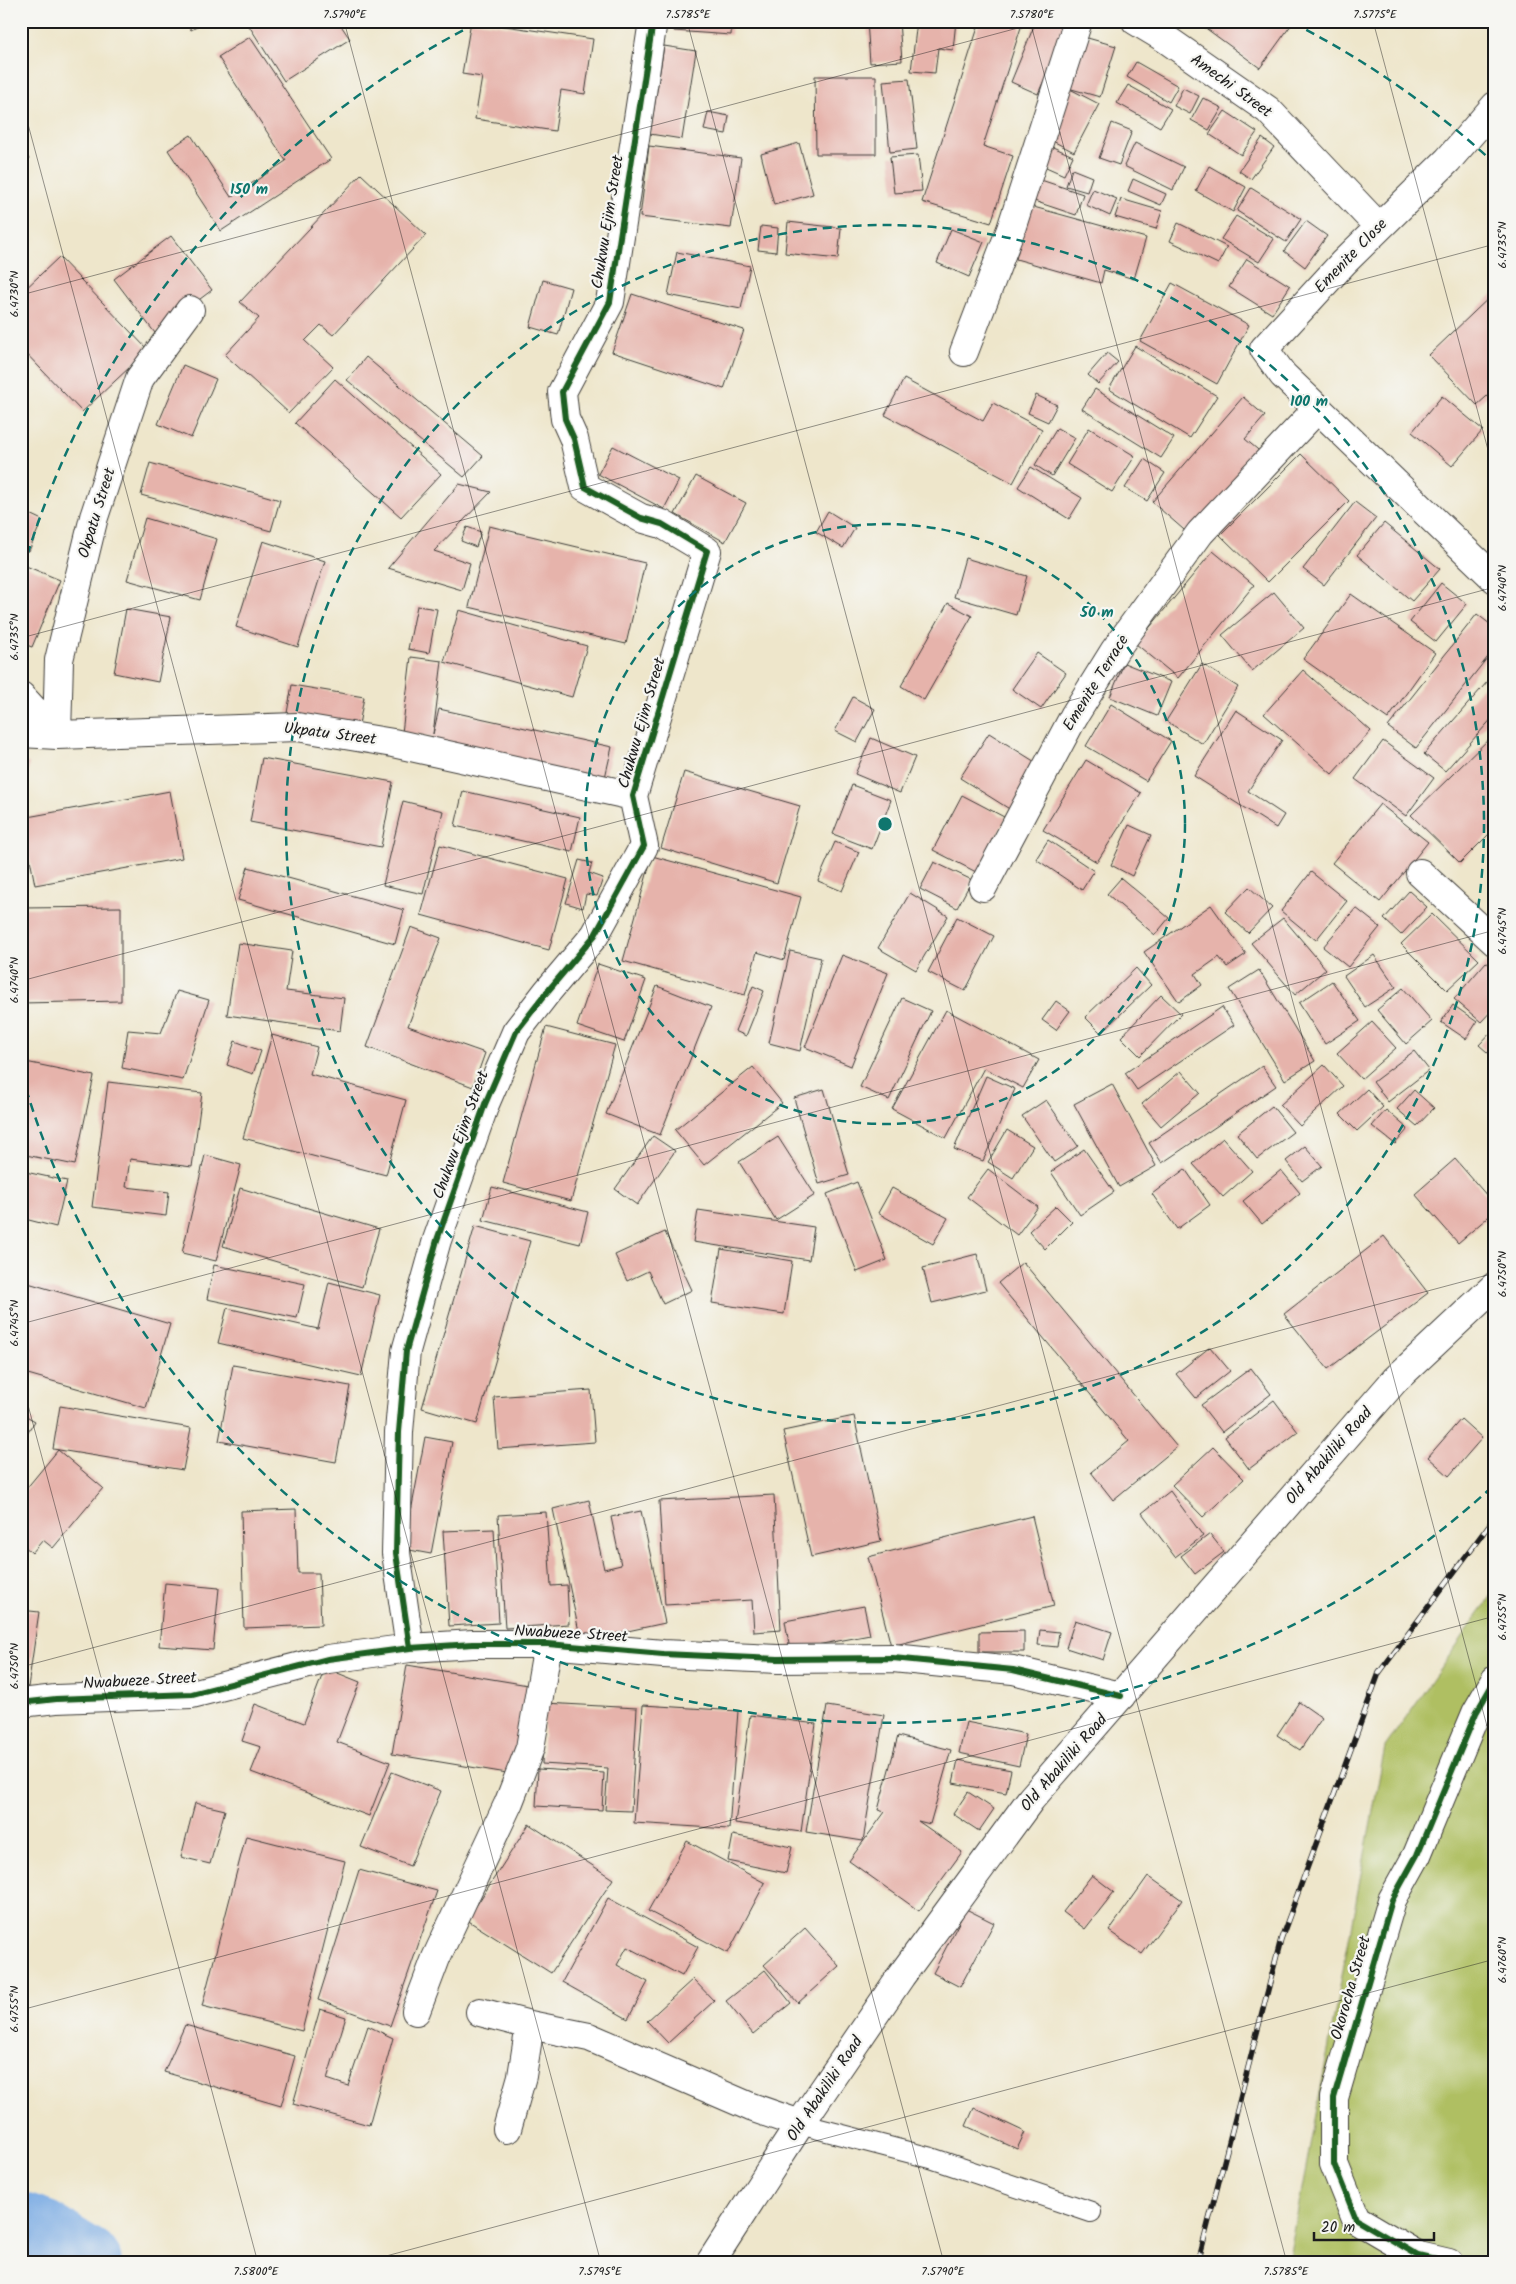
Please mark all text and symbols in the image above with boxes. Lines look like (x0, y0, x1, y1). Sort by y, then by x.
text: 7.5790°E (323, 5, 368, 24)
text: 7.5785°E (665, 5, 712, 24)
text: 7.5780°E (1010, 5, 1055, 24)
text: 7.5775°E (1353, 5, 1398, 24)
street label: Amechi Street (1185, 48, 1278, 125)
street label: Chukwu Ejim Street (585, 152, 631, 291)
text: 150 m (230, 178, 268, 202)
street label: Emenite Close (1309, 213, 1393, 299)
text: 6.4735°N (1493, 221, 1512, 269)
text: 6.4730°N (5, 271, 24, 317)
text: 100 m (1290, 390, 1328, 414)
street label: Okpatu Street (71, 464, 123, 561)
text: 6.4740°N (1493, 565, 1512, 611)
text: 50 m (1079, 601, 1114, 625)
text: 6.4735°N (5, 613, 24, 661)
street label: Emenite Terrace (1056, 630, 1136, 736)
street label: Chukwu Ejim Street (611, 654, 673, 791)
street label: Ukpatu Street (282, 716, 379, 752)
centre of rings (876, 815, 894, 833)
text: 6.4745°N (1493, 908, 1512, 954)
text: 6.4740°N (5, 957, 24, 1003)
street label: Chukwu Ejim Street (426, 1066, 496, 1203)
text: 6.4750°N (1493, 1251, 1512, 1297)
text: 6.4745°N (5, 1300, 24, 1346)
street label: Old Abakiliki Road (1279, 1401, 1379, 1510)
text: 6.4755°N (1493, 1594, 1512, 1640)
street label: Nwabueze Street (514, 1619, 629, 1649)
text: 6.4750°N (5, 1643, 24, 1689)
street label: Nwabueze Street (83, 1666, 198, 1696)
street label: Old Abakiliki Road (1014, 1708, 1114, 1817)
street label: Okorocha Street (1324, 1932, 1378, 2043)
text: 6.4760°N (1493, 1937, 1512, 1983)
text: 6.4755°N (5, 1986, 24, 2032)
street label: Old Abakiliki Road (780, 2030, 870, 2147)
scale bar (1314, 2209, 1434, 2241)
text: 20 m (1321, 2216, 1355, 2240)
text: 7.5800°E (233, 2262, 280, 2281)
text: 7.5795°E (578, 2262, 623, 2281)
text: 7.5790°E (921, 2262, 966, 2281)
text: 7.5785°E (1263, 2262, 1310, 2281)

